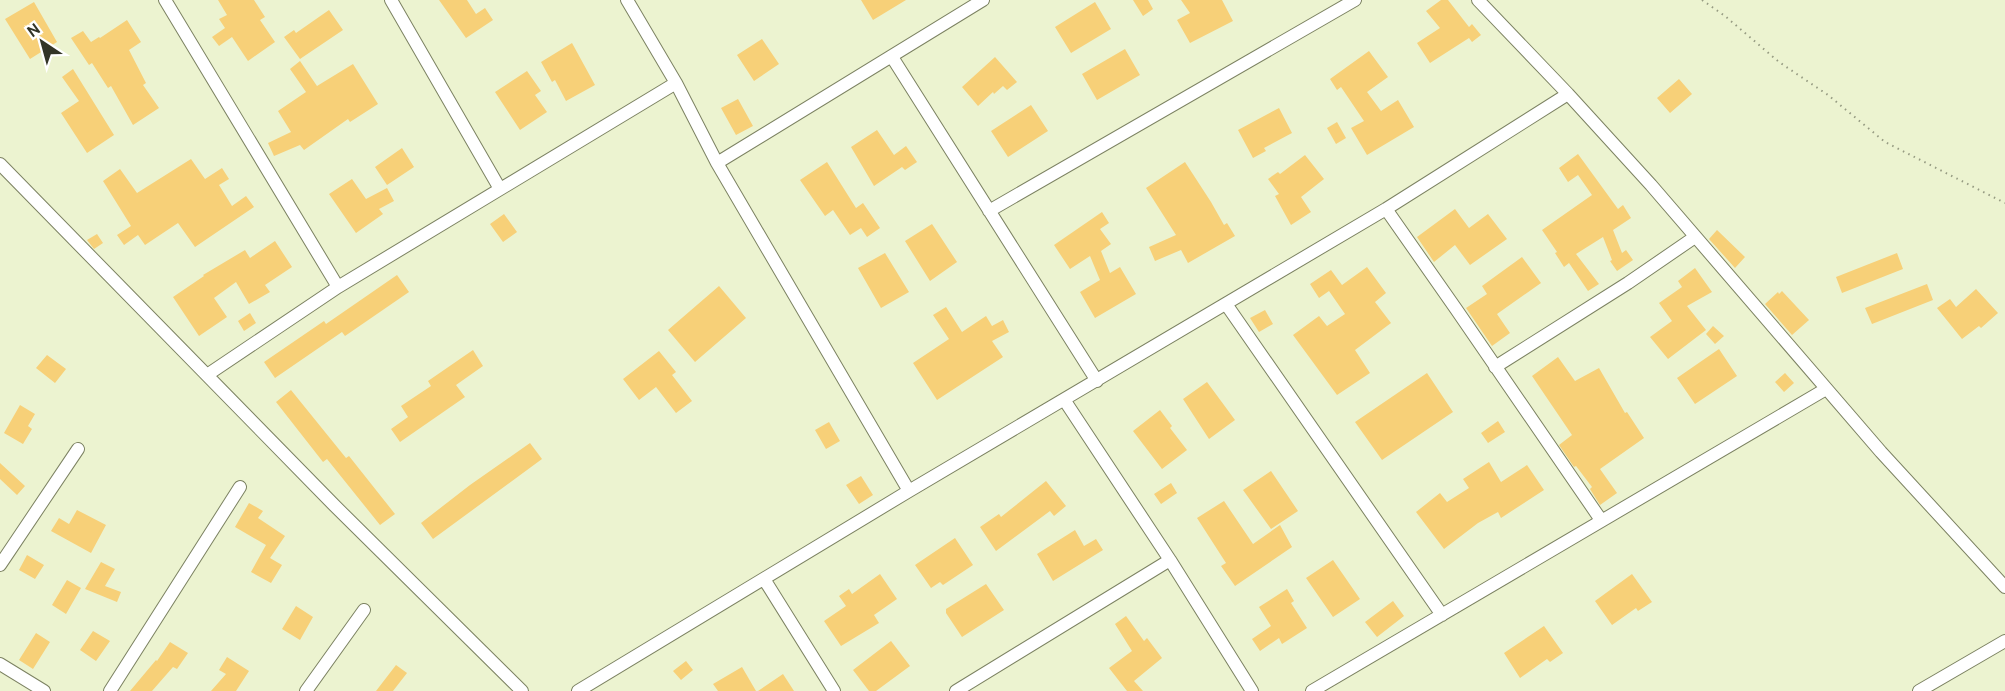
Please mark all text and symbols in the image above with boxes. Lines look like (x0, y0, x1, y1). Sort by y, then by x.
north arrow (12, 12, 72, 72)
text: N (23, 19, 44, 41)

